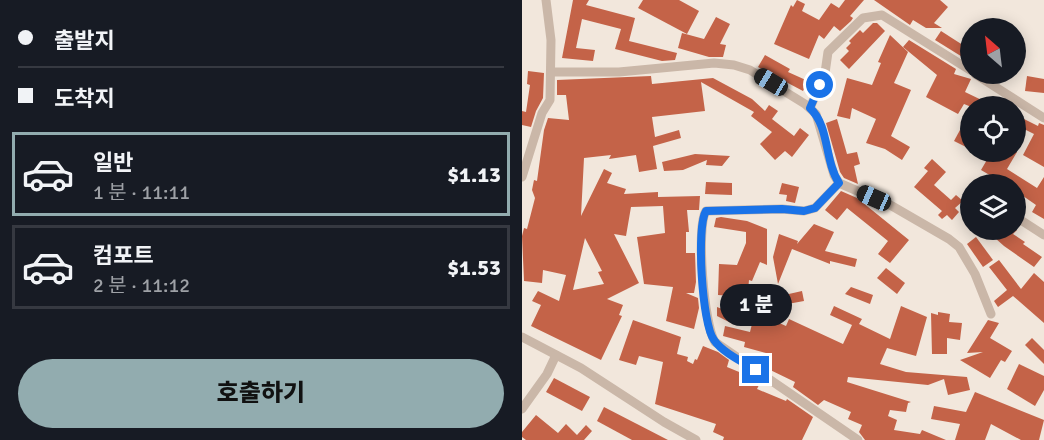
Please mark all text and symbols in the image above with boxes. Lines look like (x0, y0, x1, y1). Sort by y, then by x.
north arrow (960, 18, 1026, 84)
map controls (960, 18, 1026, 240)
text: 출발지 (54, 27, 115, 54)
car (751, 65, 791, 99)
route start (806, 71, 833, 98)
text: 도착지 (54, 85, 115, 112)
button: locate (960, 96, 1026, 162)
icon: car (21, 147, 75, 201)
text: 일반 (93, 149, 133, 176)
text: $1.13 (447, 161, 501, 188)
button: layers (960, 174, 1026, 240)
text: 1 분 · 11:11 (93, 180, 190, 205)
car (854, 182, 894, 214)
icon: car (21, 240, 75, 294)
text: 컴포트 (93, 242, 154, 269)
text: $1.53 (447, 254, 501, 281)
text: 2 분 · 11:12 (93, 273, 190, 298)
callout: 1 분 (720, 283, 792, 325)
text: 1 분 (739, 292, 773, 317)
route end (742, 356, 769, 383)
button: 호출하기 (18, 359, 504, 428)

